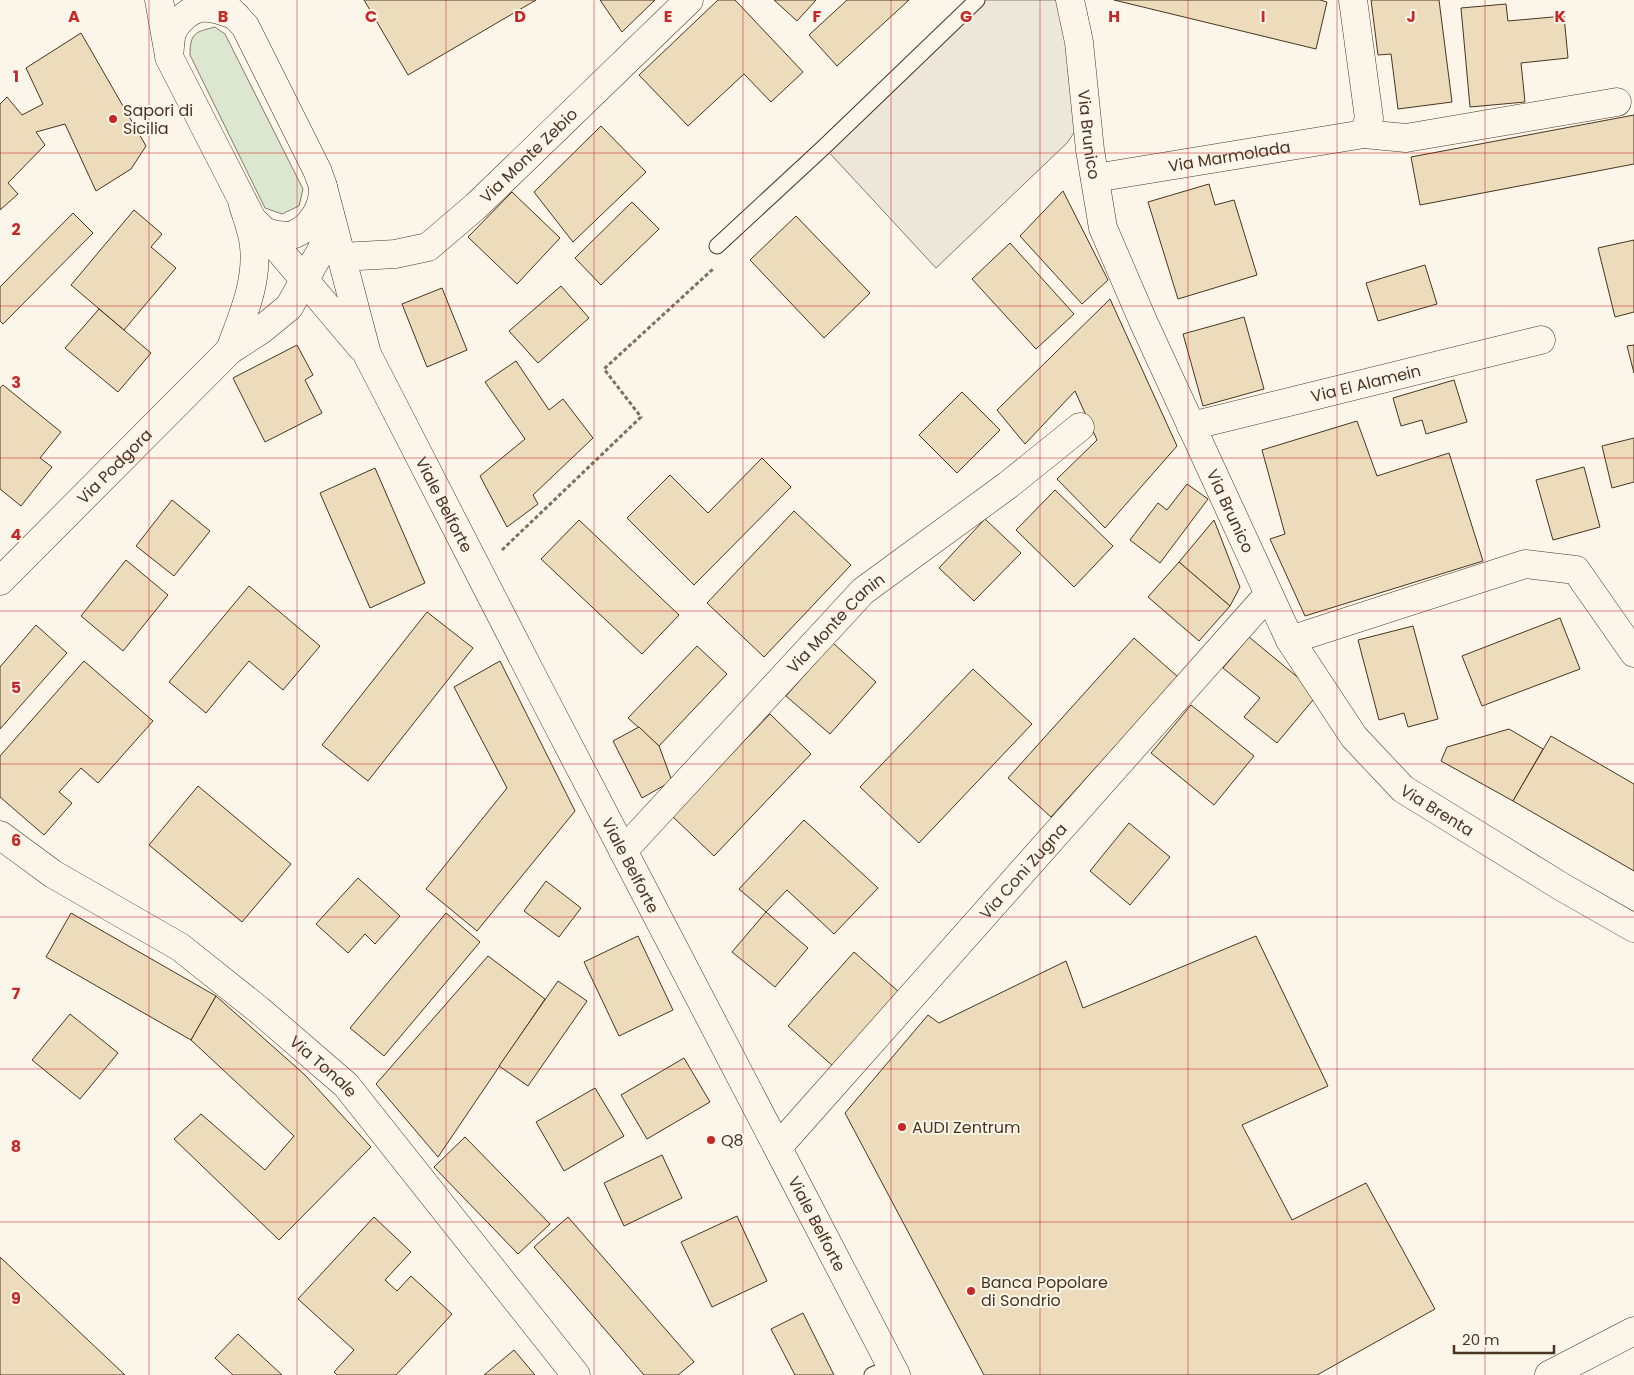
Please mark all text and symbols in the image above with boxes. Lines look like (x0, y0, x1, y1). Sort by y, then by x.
text: A (68, 5, 80, 28)
text: B (218, 5, 228, 28)
text: C (365, 5, 377, 28)
text: D (514, 5, 526, 28)
text: E (664, 5, 672, 28)
text: F (813, 5, 822, 28)
text: G (960, 5, 972, 28)
text: H (1108, 5, 1120, 28)
text: I (1261, 5, 1265, 28)
text: J (1406, 5, 1416, 28)
text: K (1554, 5, 1566, 28)
text: 1 (13, 65, 19, 88)
street label: Via Brunico (1072, 89, 1106, 181)
place label: Sapori di Sicilia (123, 99, 193, 140)
street label: Via Monte Zebio (475, 103, 583, 208)
marker: Sapori di Sicilia (107, 113, 119, 125)
street label: Via Marmolada (1166, 135, 1292, 178)
text: 2 (11, 218, 21, 241)
street label: Via El Alamein (1309, 359, 1423, 408)
text: 3 (11, 371, 21, 394)
street label: Via Podgora (72, 424, 157, 509)
street label: Viale Belforte (410, 453, 478, 557)
street label: Via Brunico (1201, 465, 1259, 557)
text: 4 (11, 523, 22, 546)
street label: Via Monte Canin (782, 568, 890, 678)
text: 5 (11, 676, 21, 699)
street label: Via Brenta (1396, 779, 1478, 842)
street label: Viale Belforte (596, 814, 665, 917)
street label: Via Coni Zugna (974, 818, 1072, 925)
text: 6 (11, 829, 21, 852)
text: 7 (12, 982, 21, 1005)
street label: Via Tonale (284, 1030, 363, 1102)
place label: AUDI Zentrum (912, 1116, 1020, 1139)
marker: AUDI Zentrum (896, 1121, 908, 1133)
place label: Q8 (721, 1129, 744, 1152)
marker: Q8 (705, 1134, 717, 1146)
text: 8 (11, 1135, 21, 1158)
street label: Viale Belforte (782, 1172, 851, 1276)
place label: Banca Popolare di Sondrio (981, 1271, 1108, 1312)
marker: Banca Popolare di Sondrio (965, 1285, 977, 1297)
text: 9 (11, 1287, 21, 1310)
scale bar (1454, 1322, 1554, 1354)
text: 20 m (1462, 1329, 1500, 1350)

